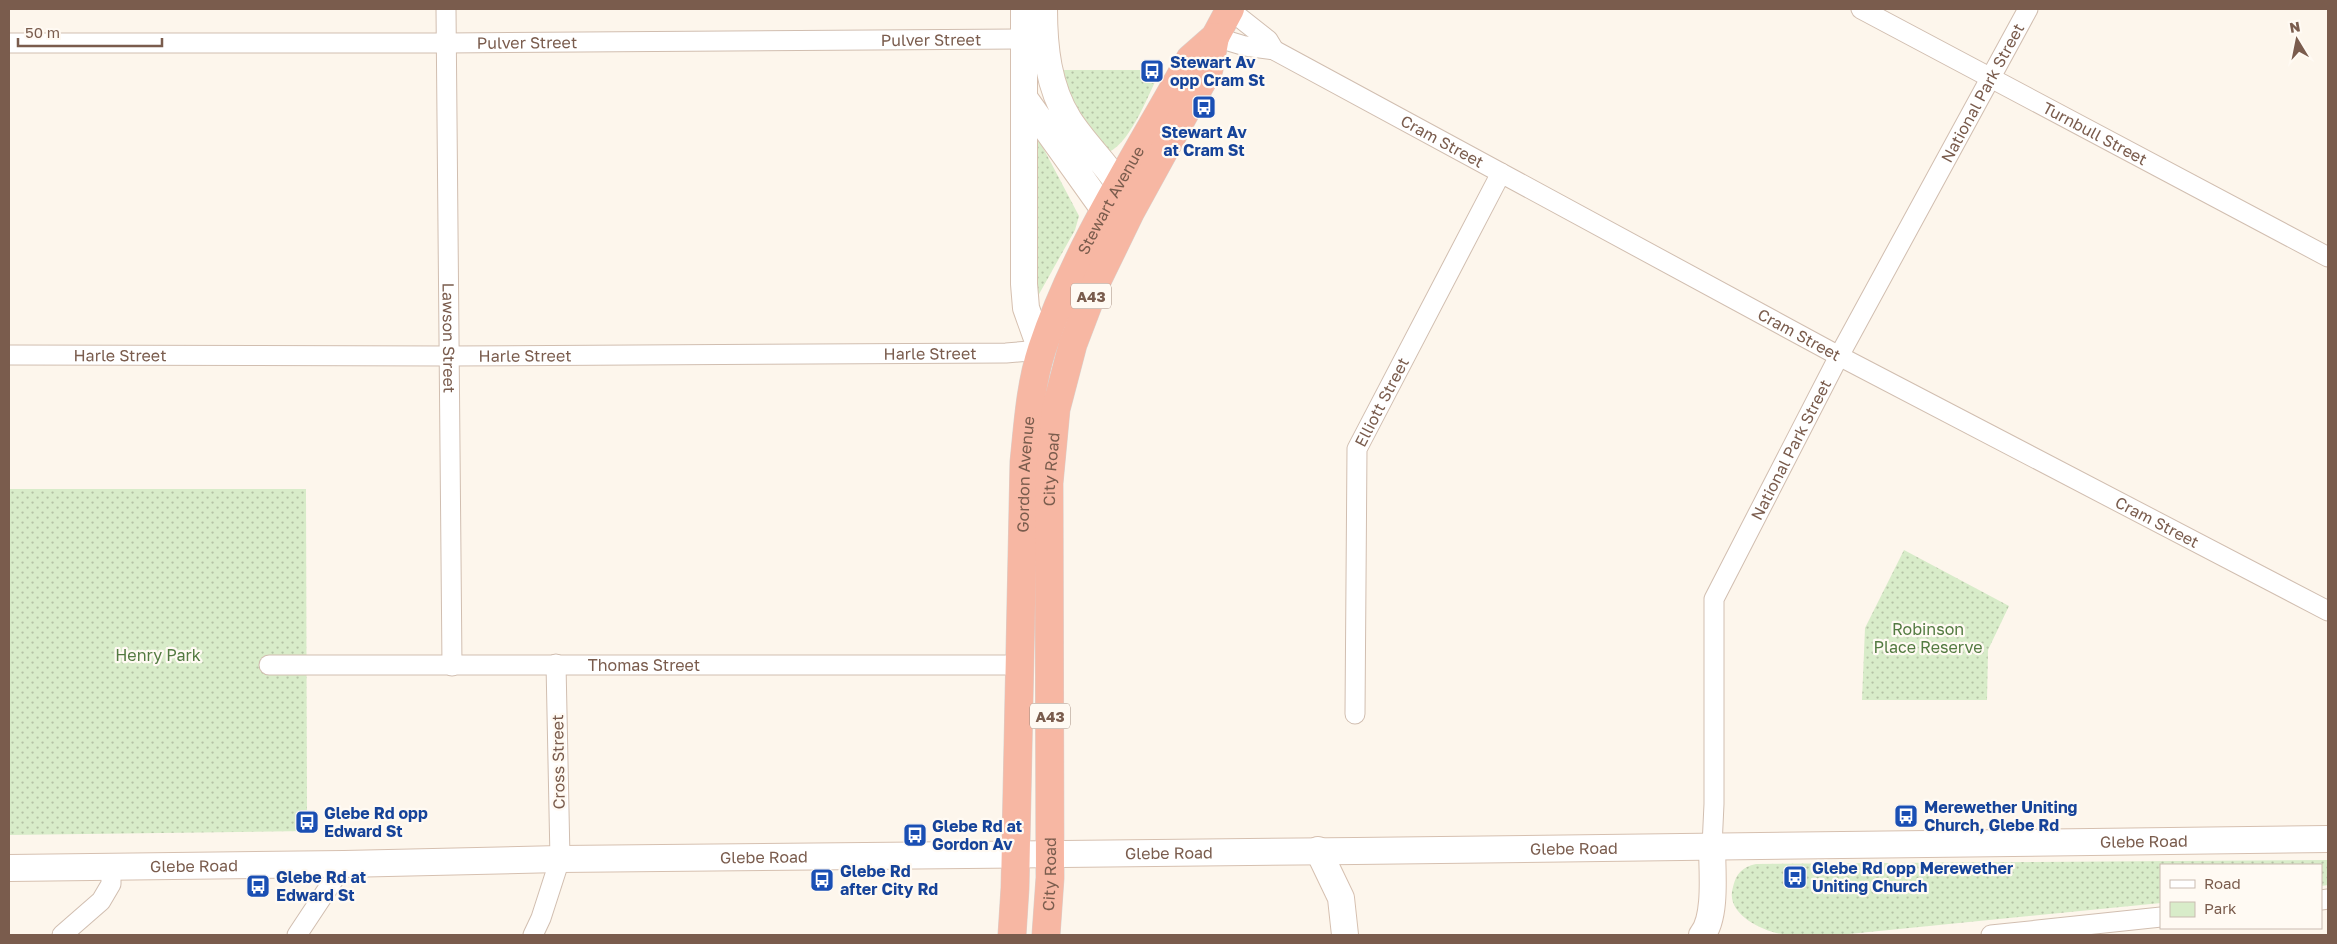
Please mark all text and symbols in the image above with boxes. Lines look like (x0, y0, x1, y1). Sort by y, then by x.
scale bar (18, 15, 161, 47)
north arrow (2272, 15, 2322, 65)
text: N (2288, 17, 2301, 36)
street label: National Park Street (1936, 20, 2028, 166)
text: 50 m (25, 23, 60, 41)
street label: Pulver Street (881, 29, 981, 50)
street label: Pulver Street (477, 32, 577, 53)
place label: Stewart Av opp Cram St (1170, 52, 1265, 90)
bus stop icon: Stewart Av opp Cram St (1139, 58, 1165, 84)
bus stop icon: Stewart Av at Cram St (1191, 94, 1217, 120)
street label: Turnbull Street (2039, 97, 2151, 169)
street label: Cram Street (1397, 111, 1487, 172)
place label: Stewart Av at Cram St (1161, 122, 1247, 160)
street label: Stewart Avenue (1073, 142, 1148, 258)
street label: Lawson Street (439, 283, 460, 393)
road number: A43 (1071, 284, 1111, 308)
street label: Cram Street (1754, 304, 1844, 365)
street label: Harle Street (883, 343, 977, 364)
street label: Harle Street (73, 345, 167, 365)
street label: Harle Street (478, 345, 572, 366)
street label: Elliott Street (1350, 354, 1413, 450)
street label: National Park Street (1746, 376, 1835, 523)
street label: Gordon Avenue (1013, 415, 1039, 533)
street label: City Road (1039, 431, 1064, 506)
street label: Cram Street (2112, 492, 2202, 552)
park label: Robinson Place Reserve (1873, 619, 1983, 657)
park label: Henry Park (115, 645, 201, 665)
street label: Thomas Street (588, 655, 700, 675)
road number: A43 (1030, 704, 1070, 728)
street label: Cross Street (547, 714, 569, 810)
place label: Merewether Uniting Church, Glebe Rd (1924, 797, 2078, 835)
place label: Glebe Rd opp Edward St (324, 803, 428, 841)
bus stop icon: Merewether Uniting Church, Glebe Rd (1893, 803, 1919, 829)
bus stop icon: Glebe Rd opp Edward St (294, 809, 320, 835)
place label: Glebe Rd at Gordon Av (932, 816, 1022, 854)
bus stop icon: Glebe Rd at Gordon Av (902, 822, 928, 848)
street label: Glebe Road (2100, 831, 2188, 852)
street label: City Road (1038, 837, 1060, 912)
street label: Glebe Road (1530, 838, 1618, 859)
street label: Glebe Road (1125, 842, 1213, 863)
street label: Glebe Road (720, 847, 808, 867)
street label: Glebe Road (150, 855, 238, 876)
place label: Glebe Rd opp Merewether Uniting Church (1812, 858, 2013, 896)
place label: Glebe Rd after City Rd (840, 861, 938, 899)
bus stop icon: Glebe Rd opp Merewether Uniting Church (1782, 864, 1808, 890)
legend (2160, 864, 2322, 929)
place label: Glebe Rd at Edward St (276, 867, 366, 905)
bus stop icon: Glebe Rd after City Rd (809, 867, 835, 893)
bus stop icon: Glebe Rd at Edward St (245, 873, 271, 899)
text: Road (2204, 874, 2241, 892)
text: Park (2204, 899, 2237, 917)

